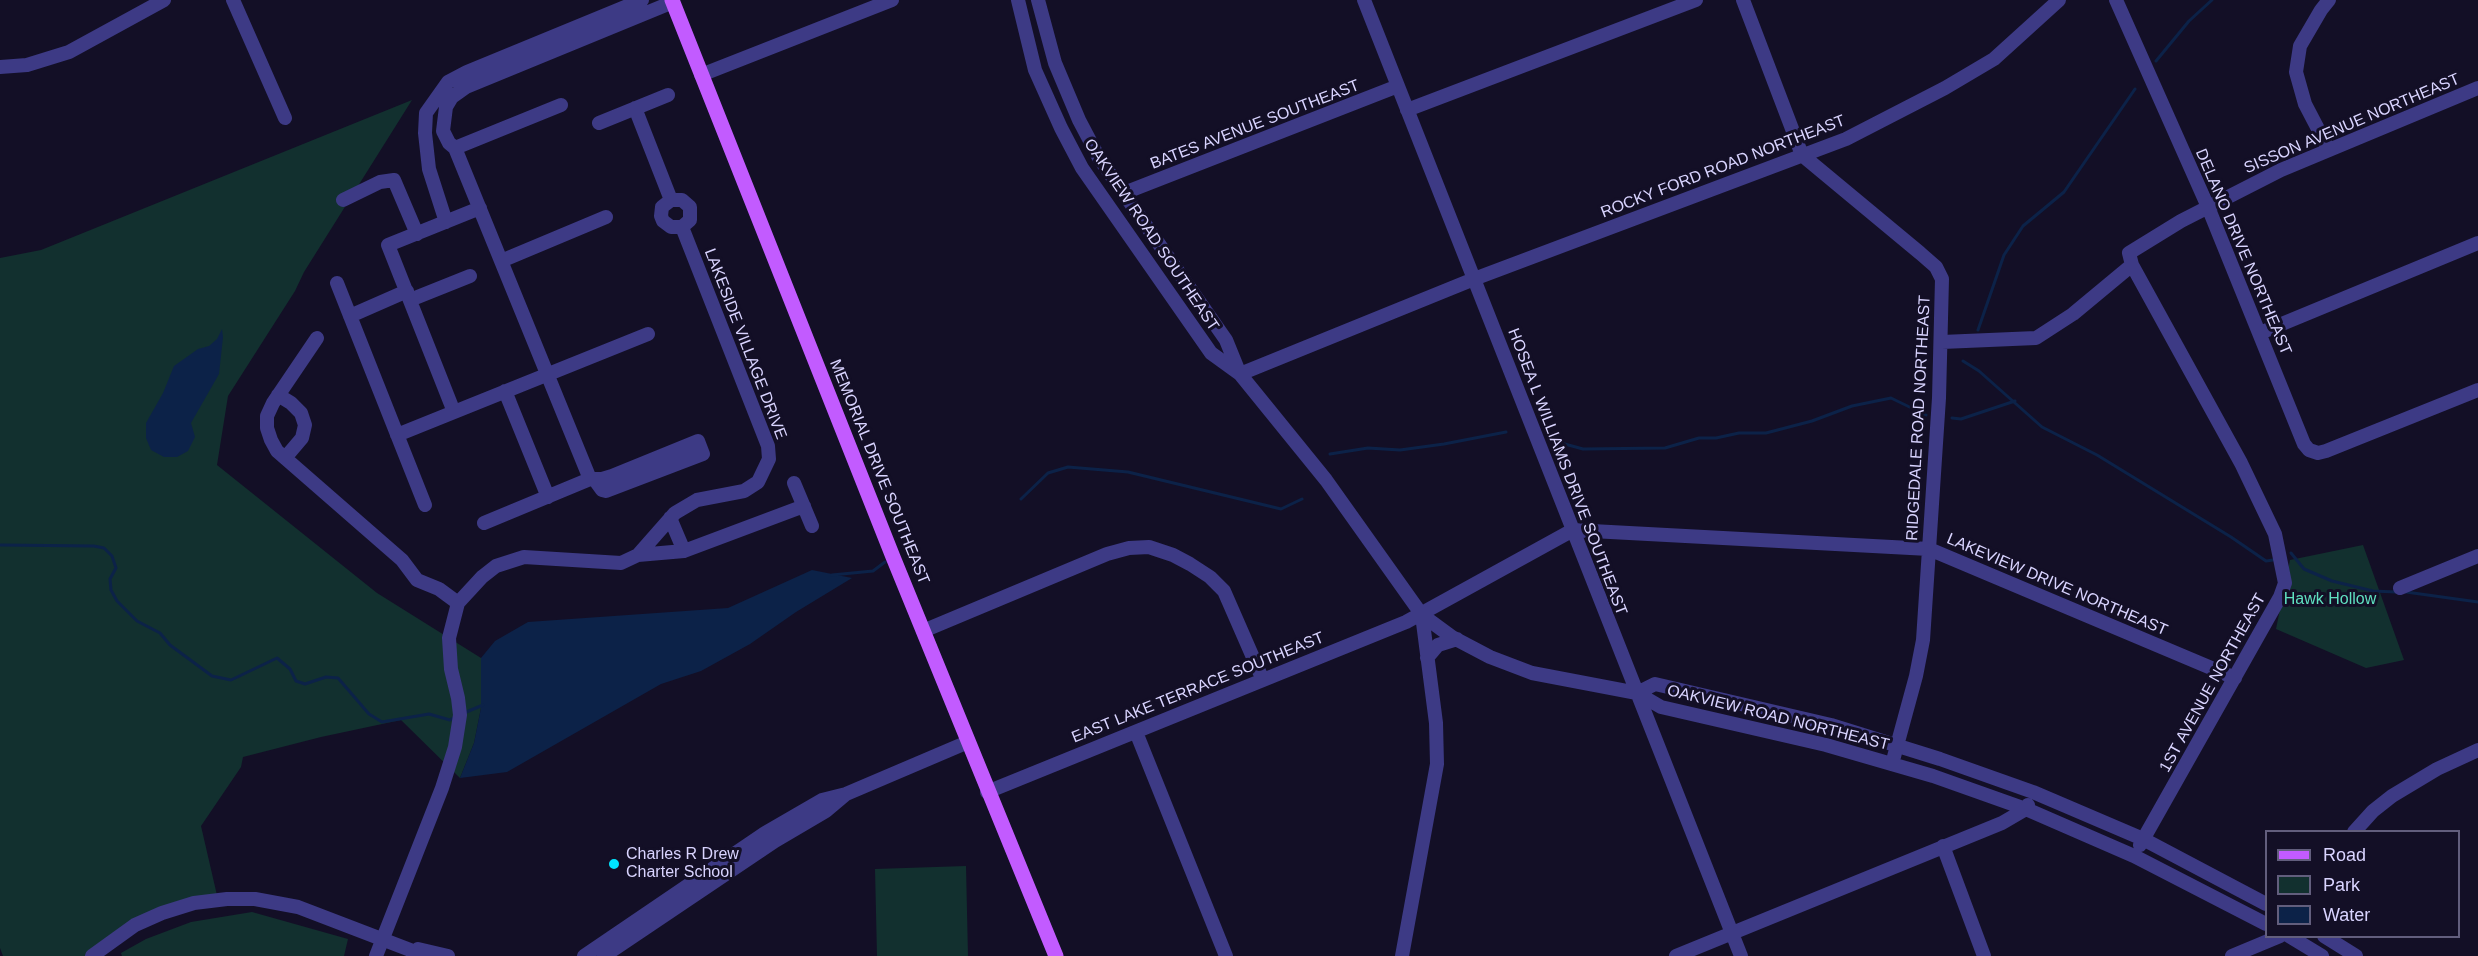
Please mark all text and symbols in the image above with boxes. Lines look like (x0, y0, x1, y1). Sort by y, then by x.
street label: SISSON AVENUE NORTHEAST (2241, 70, 2463, 178)
street label: BATES AVENUE SOUTHEAST (1148, 76, 1362, 174)
street label: ROCKY FORD ROAD NORTHEAST (1598, 111, 1848, 223)
street label: OAKVIEW ROAD SOUTHEAST (1079, 135, 1223, 335)
street label: DELANO DRIVE NORTHEAST (2191, 146, 2295, 358)
street label: LAKESIDE VILLAGE DRIVE (700, 246, 790, 442)
street label: RIDGEDALE ROAD NORTHEAST (1903, 295, 1935, 541)
street label: HOSEA L WILLIAMS DRIVE SOUTHEAST (1503, 326, 1631, 618)
street label: MEMORIAL DRIVE SOUTHEAST (825, 357, 933, 587)
street label: LAKEVIEW DRIVE NORTHEAST (1944, 530, 2170, 640)
street label: 1ST AVENUE NORTHEAST (2156, 590, 2270, 776)
park label: Hawk Hollow (2284, 590, 2376, 610)
street label: EAST LAKE TERRACE SOUTHEAST (1069, 628, 1327, 748)
street label: OAKVIEW ROAD NORTHEAST (1665, 681, 1891, 755)
legend (2265, 830, 2460, 938)
place label: Charles R Drew Charter School (626, 845, 739, 883)
text: Road (2323, 845, 2366, 865)
marker: Charles R Drew Charter School (607, 857, 621, 871)
text: Park (2323, 875, 2360, 895)
text: Water (2323, 905, 2370, 925)

